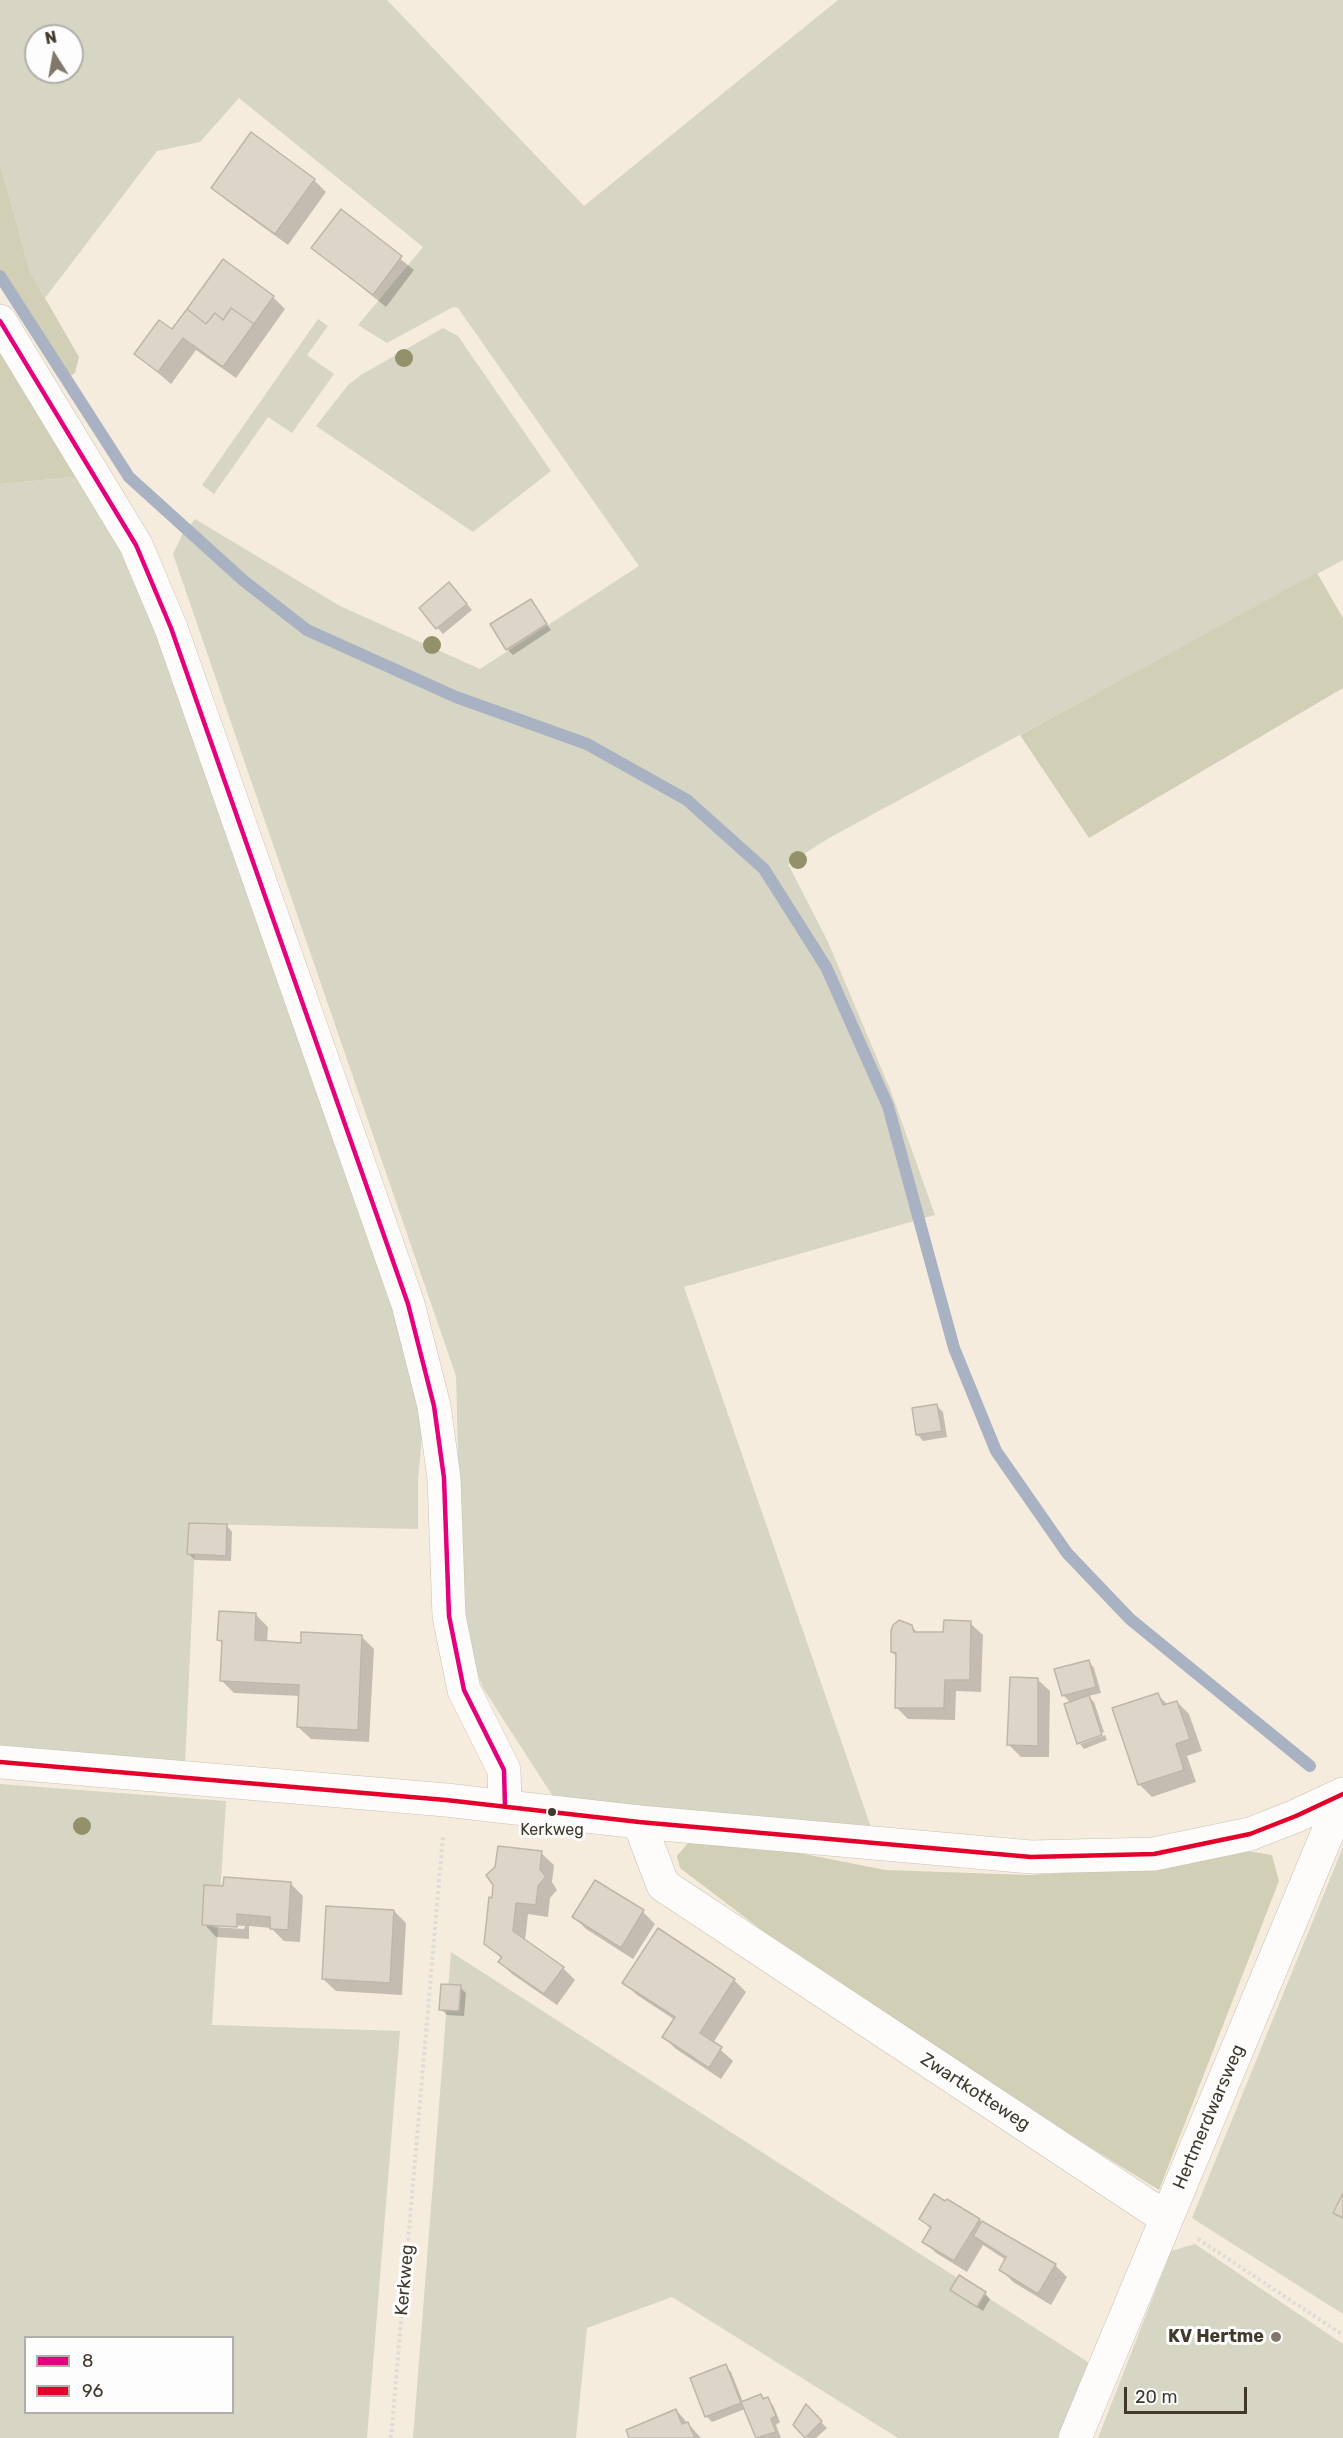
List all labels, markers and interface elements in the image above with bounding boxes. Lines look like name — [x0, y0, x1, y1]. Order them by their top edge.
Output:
north arrow — [24, 24, 84, 84]
text: N — [43, 27, 58, 48]
marker: Kerkweg — [546, 1806, 558, 1818]
place label: Kerkweg — [520, 1820, 584, 1840]
street label: Hertmerdwarsweg — [1169, 2041, 1249, 2193]
street label: Zwartkotteweg — [916, 2049, 1034, 2135]
street label: Kerkweg — [391, 2243, 419, 2317]
place label: KV Hertme — [1168, 2326, 1264, 2348]
marker: KV Hertme — [1269, 2330, 1283, 2344]
legend — [24, 2336, 234, 2414]
text: 8 — [82, 2350, 93, 2372]
scale bar — [1127, 2375, 1250, 2413]
text: 96 — [82, 2380, 103, 2402]
text: 20 m — [1135, 2386, 1177, 2408]

